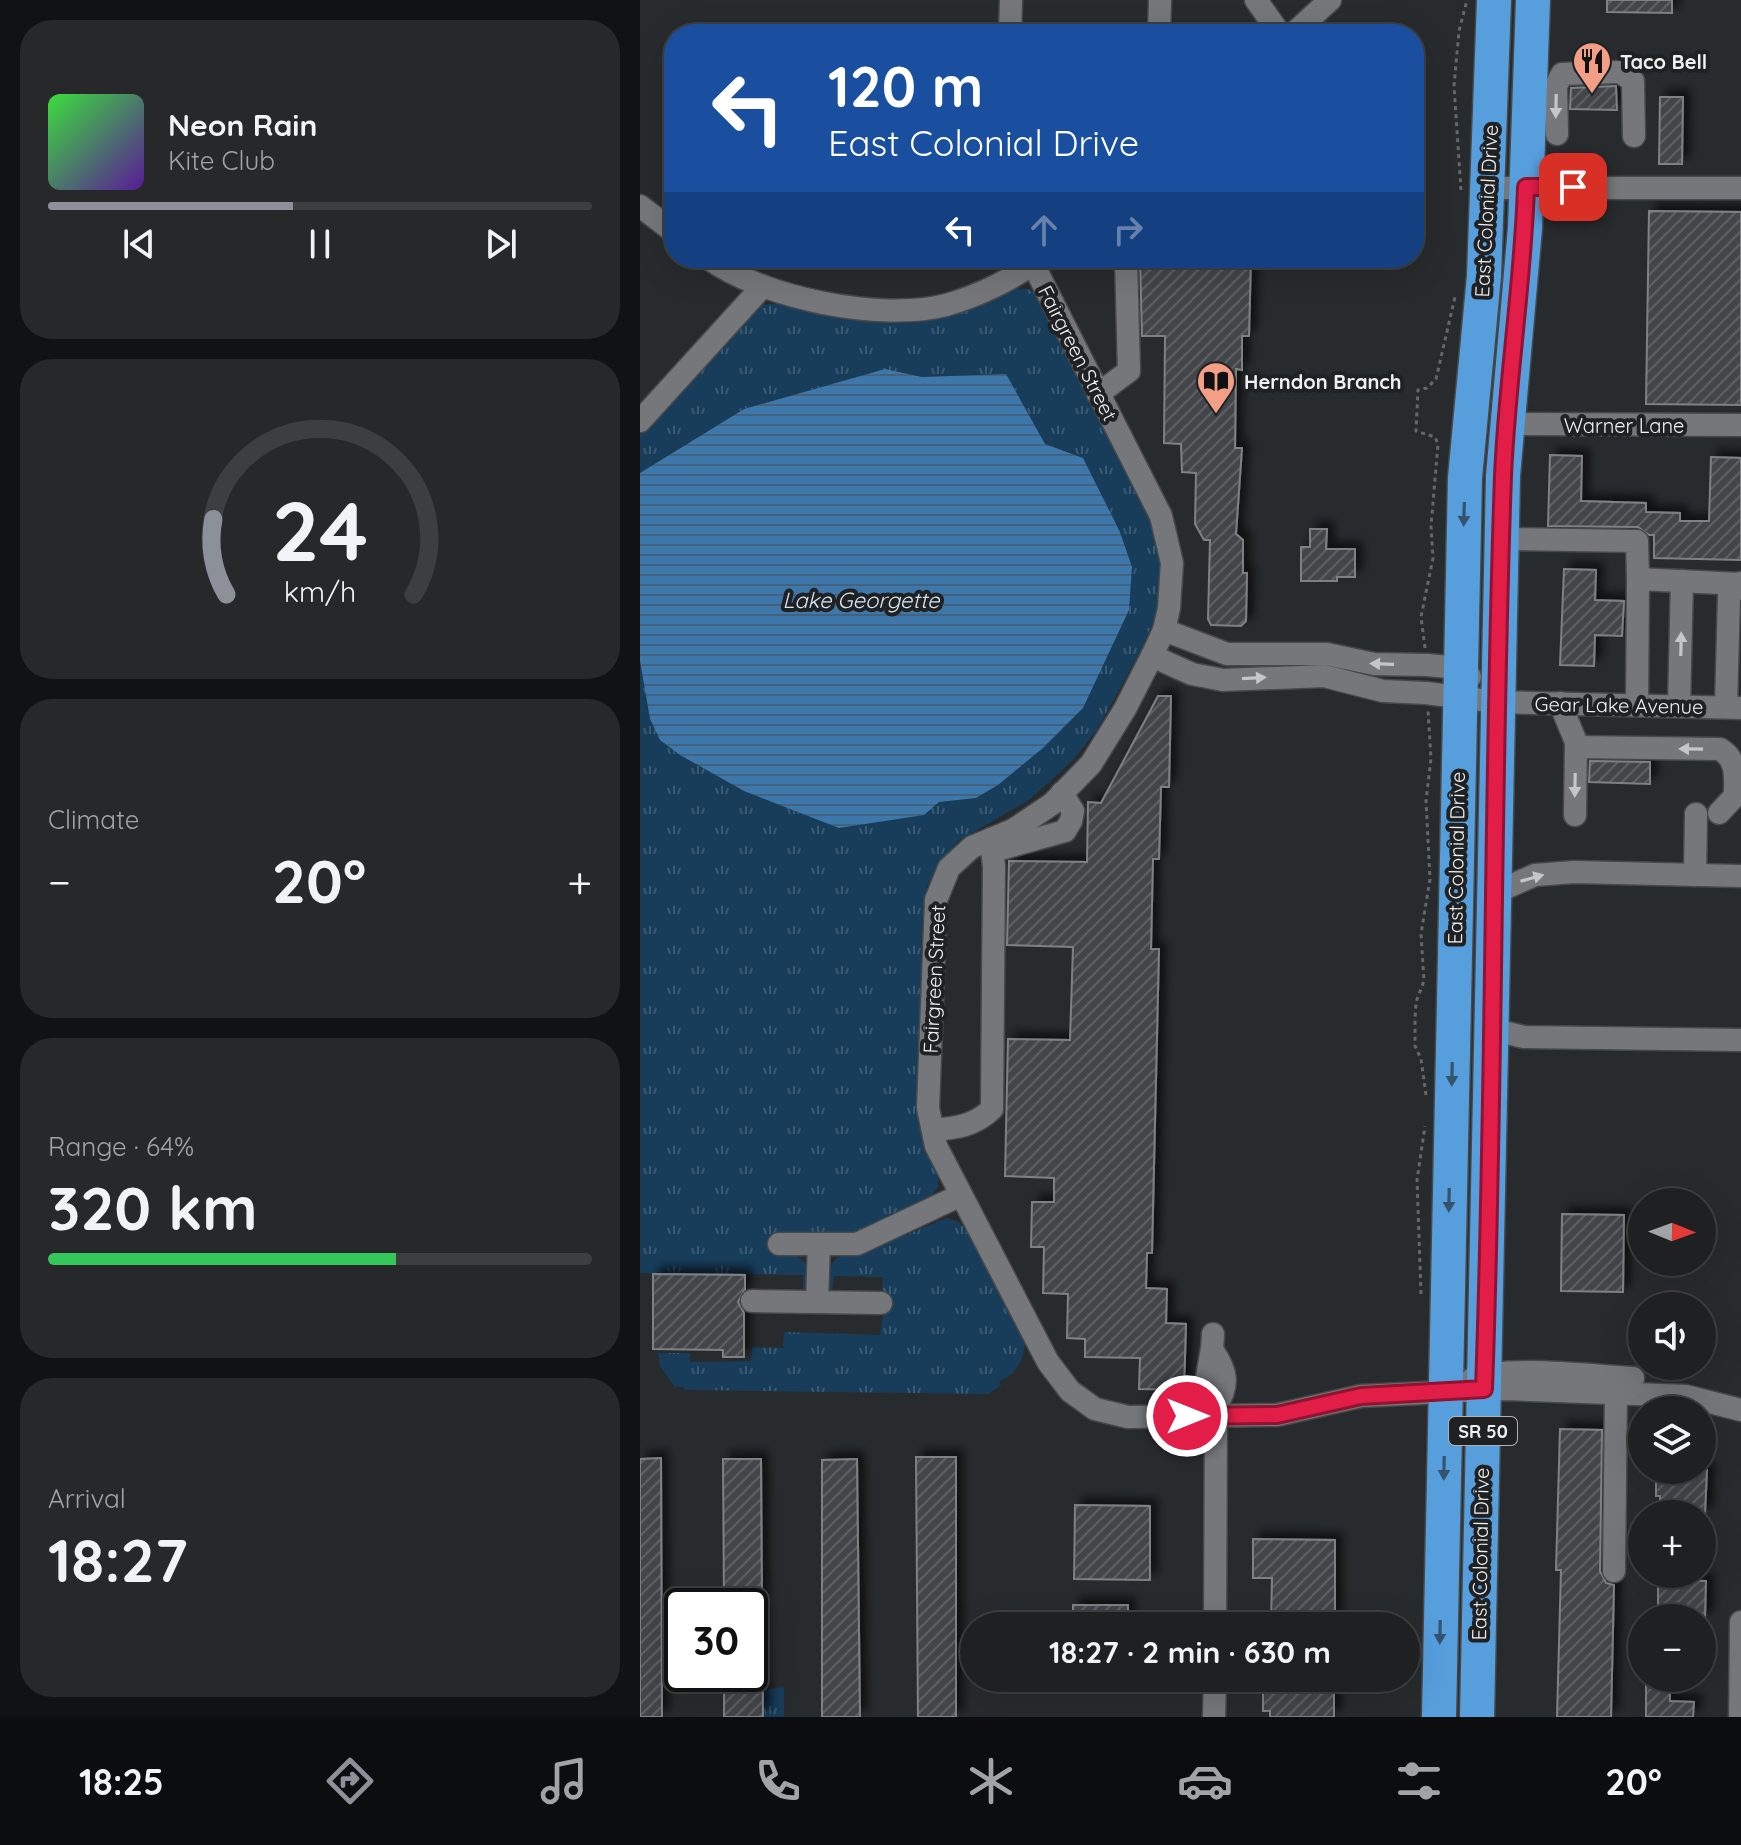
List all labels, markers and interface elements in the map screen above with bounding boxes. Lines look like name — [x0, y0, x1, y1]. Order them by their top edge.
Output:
restaurant icon: Taco Bell — [1571, 40, 1613, 95]
place label: Taco Bell — [1620, 49, 1707, 74]
text: 120 m — [828, 51, 983, 121]
icon: left — [696, 56, 800, 160]
one-way arrow — [1550, 94, 1562, 119]
text: Neon Rain — [168, 106, 317, 144]
text: East Colonial Drive — [828, 120, 1139, 165]
street label: East Colonial Drive — [1469, 124, 1503, 298]
text: Kite Club — [168, 144, 275, 177]
pin — [1539, 153, 1607, 221]
icon: arrive — [1551, 165, 1595, 209]
icon: left — [938, 208, 982, 252]
icon: ahead — [1022, 208, 1066, 252]
icon: right — [1106, 208, 1150, 252]
icon: previous — [117, 222, 161, 266]
icon: pause — [298, 222, 342, 266]
icon: next — [479, 222, 523, 266]
street label: Fairgreen Street — [1033, 281, 1123, 425]
library icon: Herndon Branch — [1195, 360, 1237, 415]
place label: Herndon Branch — [1244, 369, 1401, 394]
street label: Warner Lane — [1564, 413, 1684, 438]
text: 24 — [272, 478, 368, 582]
one-way arrow — [1458, 502, 1470, 527]
text: km/h — [284, 573, 356, 609]
water label: Lake Georgette — [783, 586, 941, 614]
one-way arrow — [1674, 631, 1687, 656]
one-way arrow — [1369, 658, 1394, 671]
one-way arrow — [1242, 671, 1267, 684]
street label: Gear Lake Avenue — [1534, 691, 1704, 719]
one-way arrow — [1678, 743, 1703, 755]
street label: East Colonial Drive — [1442, 771, 1470, 945]
one-way arrow — [1569, 773, 1582, 798]
text: Climate — [48, 803, 139, 836]
text: 20° — [272, 843, 366, 918]
text: − — [48, 854, 71, 909]
text: + — [567, 854, 592, 909]
one-way arrow — [1521, 871, 1545, 884]
street label: Fairgreen Street — [918, 904, 950, 1054]
one-way arrow — [1445, 1062, 1458, 1087]
text: Range · 64% — [48, 1130, 194, 1163]
text: 320 km — [48, 1170, 257, 1245]
one-way arrow — [1443, 1188, 1455, 1213]
north arrow — [1628, 1188, 1716, 1276]
map controls — [1628, 1188, 1716, 1692]
button: sound — [1628, 1292, 1716, 1380]
position arrow — [1145, 1374, 1229, 1458]
button: layers — [1628, 1396, 1716, 1484]
road number: SR 50 — [1449, 1417, 1517, 1445]
one-way arrow — [1437, 1456, 1450, 1481]
street label: East Colonial Drive — [1466, 1467, 1494, 1641]
text: Arrival — [48, 1482, 126, 1515]
button: + — [1628, 1500, 1716, 1588]
text: 18:27 — [48, 1522, 188, 1597]
speed limit sign: 30 — [664, 1588, 768, 1692]
button: − — [1628, 1604, 1716, 1692]
one-way arrow — [1434, 1620, 1447, 1645]
text: 18:27 · 2 min · 630 m — [1049, 1633, 1331, 1671]
icon: directions — [322, 1753, 378, 1809]
icon: music — [536, 1753, 592, 1809]
icon: phone — [750, 1753, 806, 1809]
icon: climate — [963, 1753, 1019, 1809]
icon: car — [1177, 1753, 1233, 1809]
icon: filters — [1391, 1753, 1447, 1809]
text: 18:25 — [79, 1759, 164, 1804]
text: 20° — [1605, 1759, 1662, 1804]

